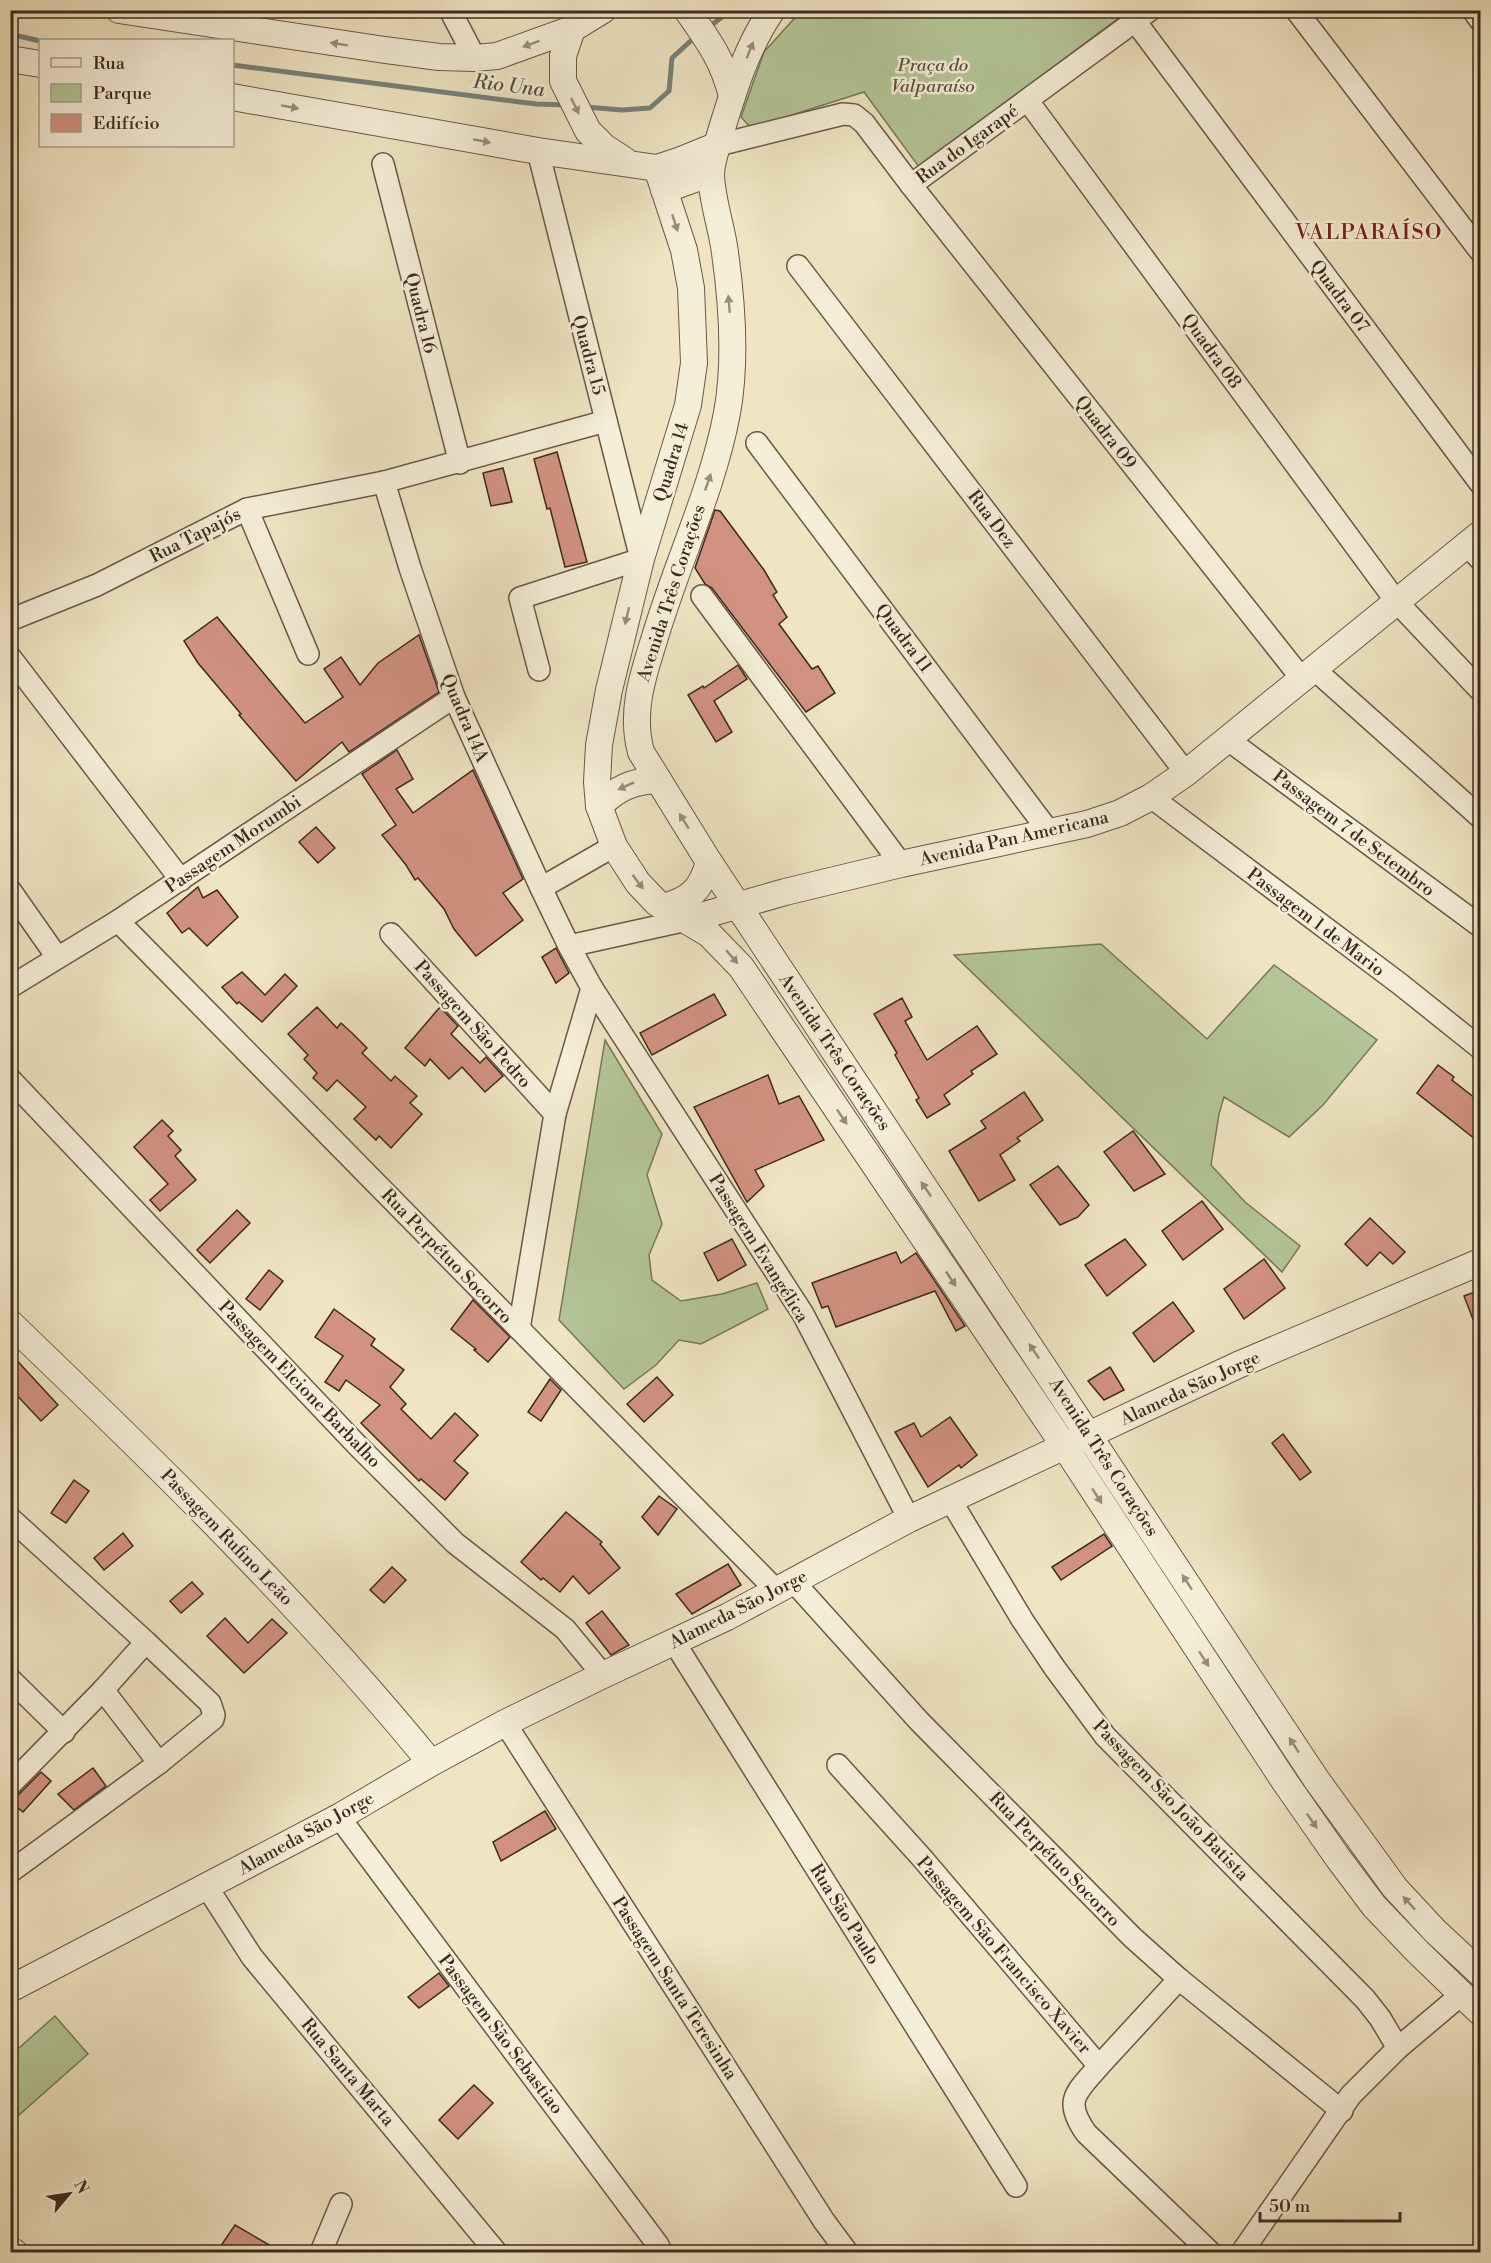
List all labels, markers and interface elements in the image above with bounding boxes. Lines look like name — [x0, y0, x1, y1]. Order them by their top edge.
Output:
legend — [39, 39, 234, 147]
one-way arrow — [330, 39, 349, 48]
one-way arrow — [522, 39, 540, 49]
one-way arrow — [745, 40, 755, 58]
text: Rua — [93, 52, 126, 75]
park label: Praça do Valparaíso — [891, 54, 975, 98]
water label: Rio Una — [471, 70, 547, 103]
text: Parque — [93, 82, 152, 105]
one-way arrow — [571, 98, 580, 115]
street label: Rua do Igarapé — [912, 100, 1023, 189]
one-way arrow — [281, 103, 300, 112]
text: Edifício — [93, 112, 160, 135]
one-way arrow — [473, 137, 492, 146]
one-way arrow — [671, 214, 680, 232]
district label: VALPARAÍSO — [1294, 218, 1443, 246]
street label: Quadra 07 — [1305, 255, 1374, 337]
street label: Quadra 16 — [399, 270, 442, 356]
one-way arrow — [724, 295, 734, 314]
street label: Quadra 08 — [1177, 309, 1247, 393]
street label: Quadra 15 — [567, 313, 610, 398]
street label: Quadra 09 — [1070, 391, 1142, 474]
street label: Quadra 14 — [649, 419, 695, 505]
one-way arrow — [703, 473, 713, 491]
street label: Rua Dez — [962, 486, 1021, 553]
street label: Avenida Três Corações — [632, 502, 711, 685]
street label: Rua Tapajós — [146, 503, 245, 568]
street label: Quadra 11 — [870, 599, 937, 677]
one-way arrow — [622, 607, 632, 625]
street label: Quadra 14A — [436, 670, 494, 767]
street label: Passagem 7 de Setembro — [1268, 765, 1439, 902]
one-way arrow — [617, 782, 634, 791]
street label: Passagem Morumbi — [161, 790, 306, 899]
street label: Avenida Pan Americana — [916, 805, 1112, 872]
one-way arrow — [678, 813, 689, 829]
street label: Passagem 1 de Mario — [1242, 863, 1389, 982]
one-way arrow — [632, 874, 644, 889]
one-way arrow — [725, 949, 738, 964]
street label: Passagem São Pedro — [409, 956, 536, 1093]
street label: Avenida Três Corações — [773, 968, 896, 1135]
one-way arrow — [836, 1109, 848, 1125]
street label: Passagem Evangélica — [703, 1170, 814, 1328]
one-way arrow — [921, 1181, 932, 1197]
street label: Rua Perpétuo Socorro — [376, 1184, 517, 1329]
one-way arrow — [945, 1271, 956, 1287]
street label: Passagem Elcione Barbalho — [213, 1296, 386, 1473]
one-way arrow — [1028, 1344, 1040, 1360]
street label: Alameda São Jorge — [1116, 1346, 1264, 1431]
street label: Avenida Três Corações — [1043, 1373, 1164, 1541]
street label: Passagem Rufino Leão — [155, 1464, 298, 1611]
one-way arrow — [1091, 1488, 1102, 1504]
street label: Alameda São Jorge — [665, 1565, 811, 1655]
one-way arrow — [1181, 1575, 1193, 1591]
one-way arrow — [1198, 1651, 1209, 1667]
street label: Passagem São João Batista — [1088, 1715, 1254, 1886]
one-way arrow — [1289, 1737, 1300, 1753]
street label: Alameda São Jorge — [233, 1787, 378, 1881]
street label: Rua Perpétuo Socorro — [984, 1787, 1125, 1932]
one-way arrow — [1306, 1813, 1317, 1829]
street label: Passagem São Francisco Xavier — [911, 1852, 1096, 2059]
street label: Rua São Paulo — [804, 1859, 885, 1969]
street label: Passagem Santa Teresinha — [607, 1892, 743, 2085]
one-way arrow — [1402, 1895, 1416, 1910]
street label: Passagem São Sebastiao — [433, 1950, 568, 2119]
street label: Rua Santa Marta — [296, 2014, 400, 2132]
north arrow — [39, 2164, 99, 2224]
text: N — [69, 2177, 93, 2198]
scale bar — [1260, 2185, 1400, 2223]
text: 50 m — [1269, 2195, 1311, 2218]

